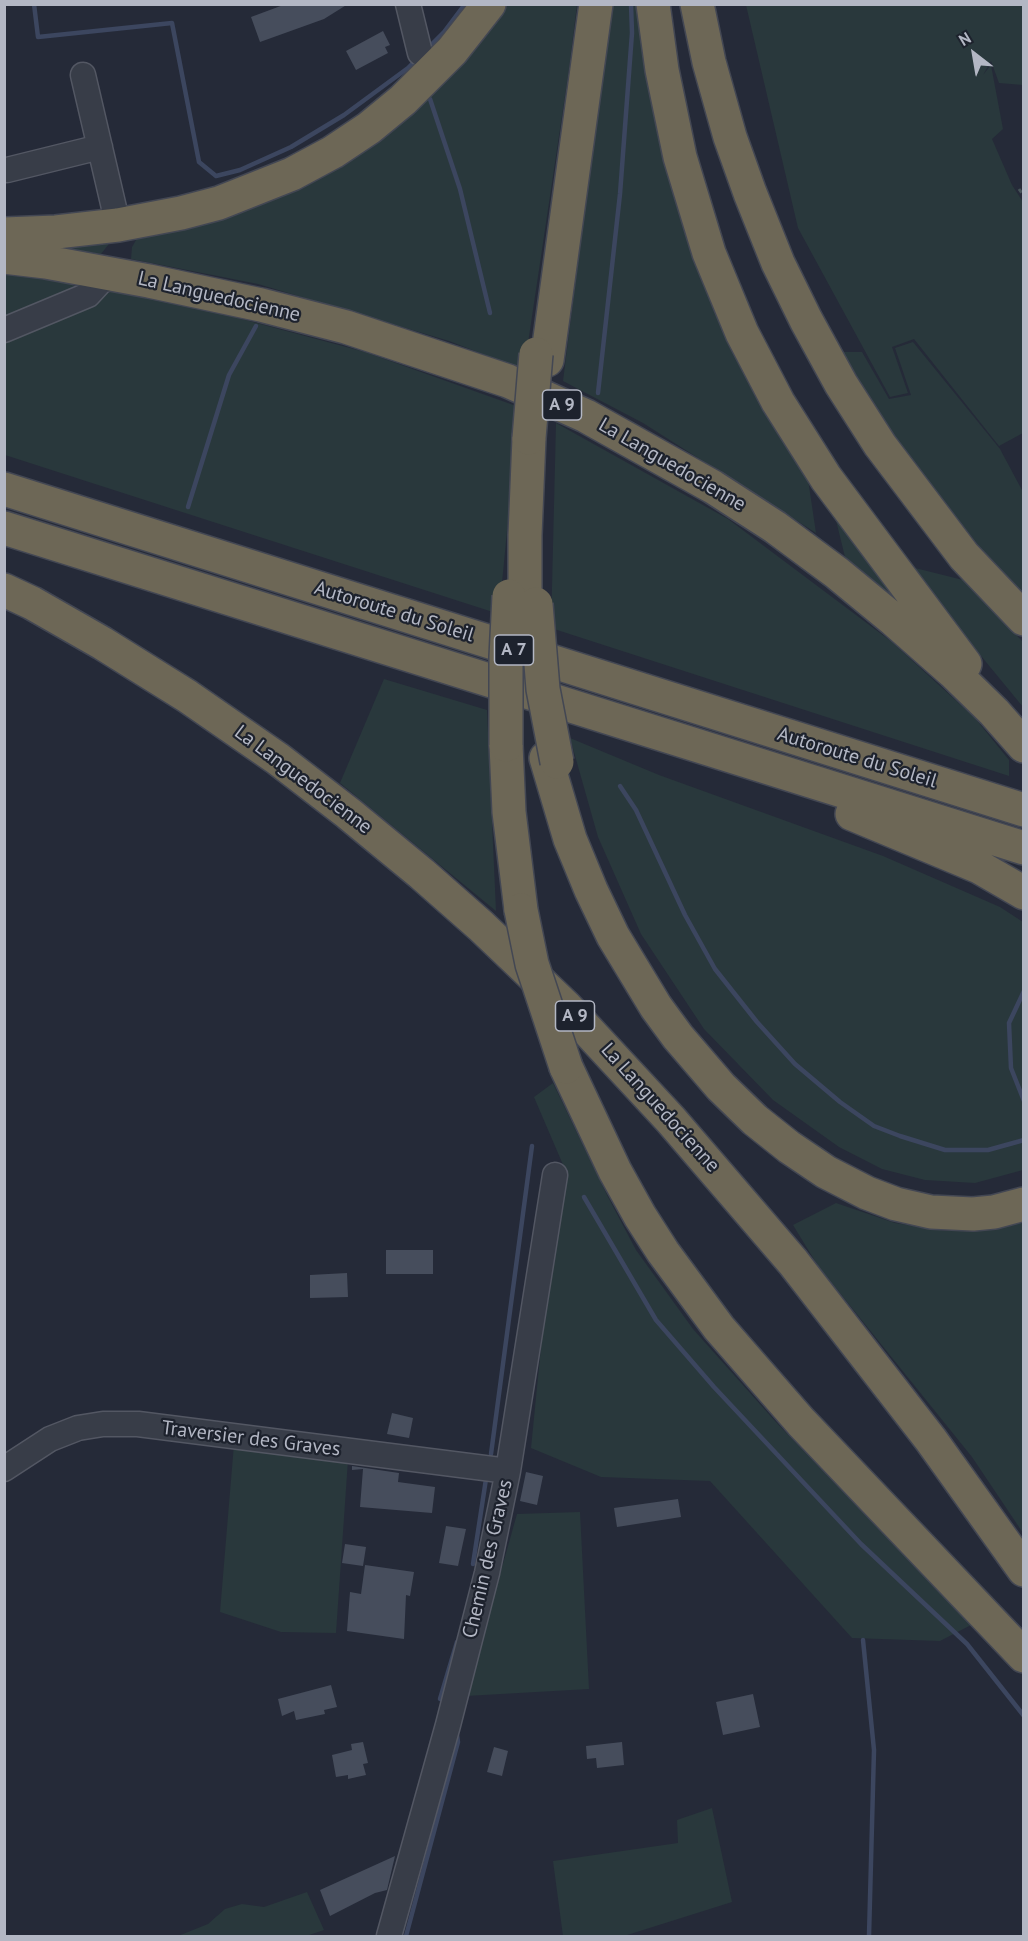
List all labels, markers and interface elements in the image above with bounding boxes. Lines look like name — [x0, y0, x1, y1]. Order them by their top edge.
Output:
north arrow — [944, 24, 1004, 84]
text: N — [955, 27, 974, 50]
street label: La Languedocienne — [136, 267, 302, 327]
road number: A 9 — [542, 390, 582, 420]
street label: La Languedocienne — [594, 413, 750, 517]
street label: Autoroute du Soleil — [311, 576, 477, 648]
road number: A 7 — [494, 635, 534, 665]
street label: La Languedocienne — [230, 721, 376, 839]
street label: Autoroute du Soleil — [774, 722, 940, 794]
road number: A 9 — [556, 1001, 594, 1031]
street label: La Languedocienne — [596, 1038, 724, 1178]
street label: Traversier des Graves — [160, 1416, 342, 1462]
street label: Chemin des Graves — [458, 1477, 518, 1641]

